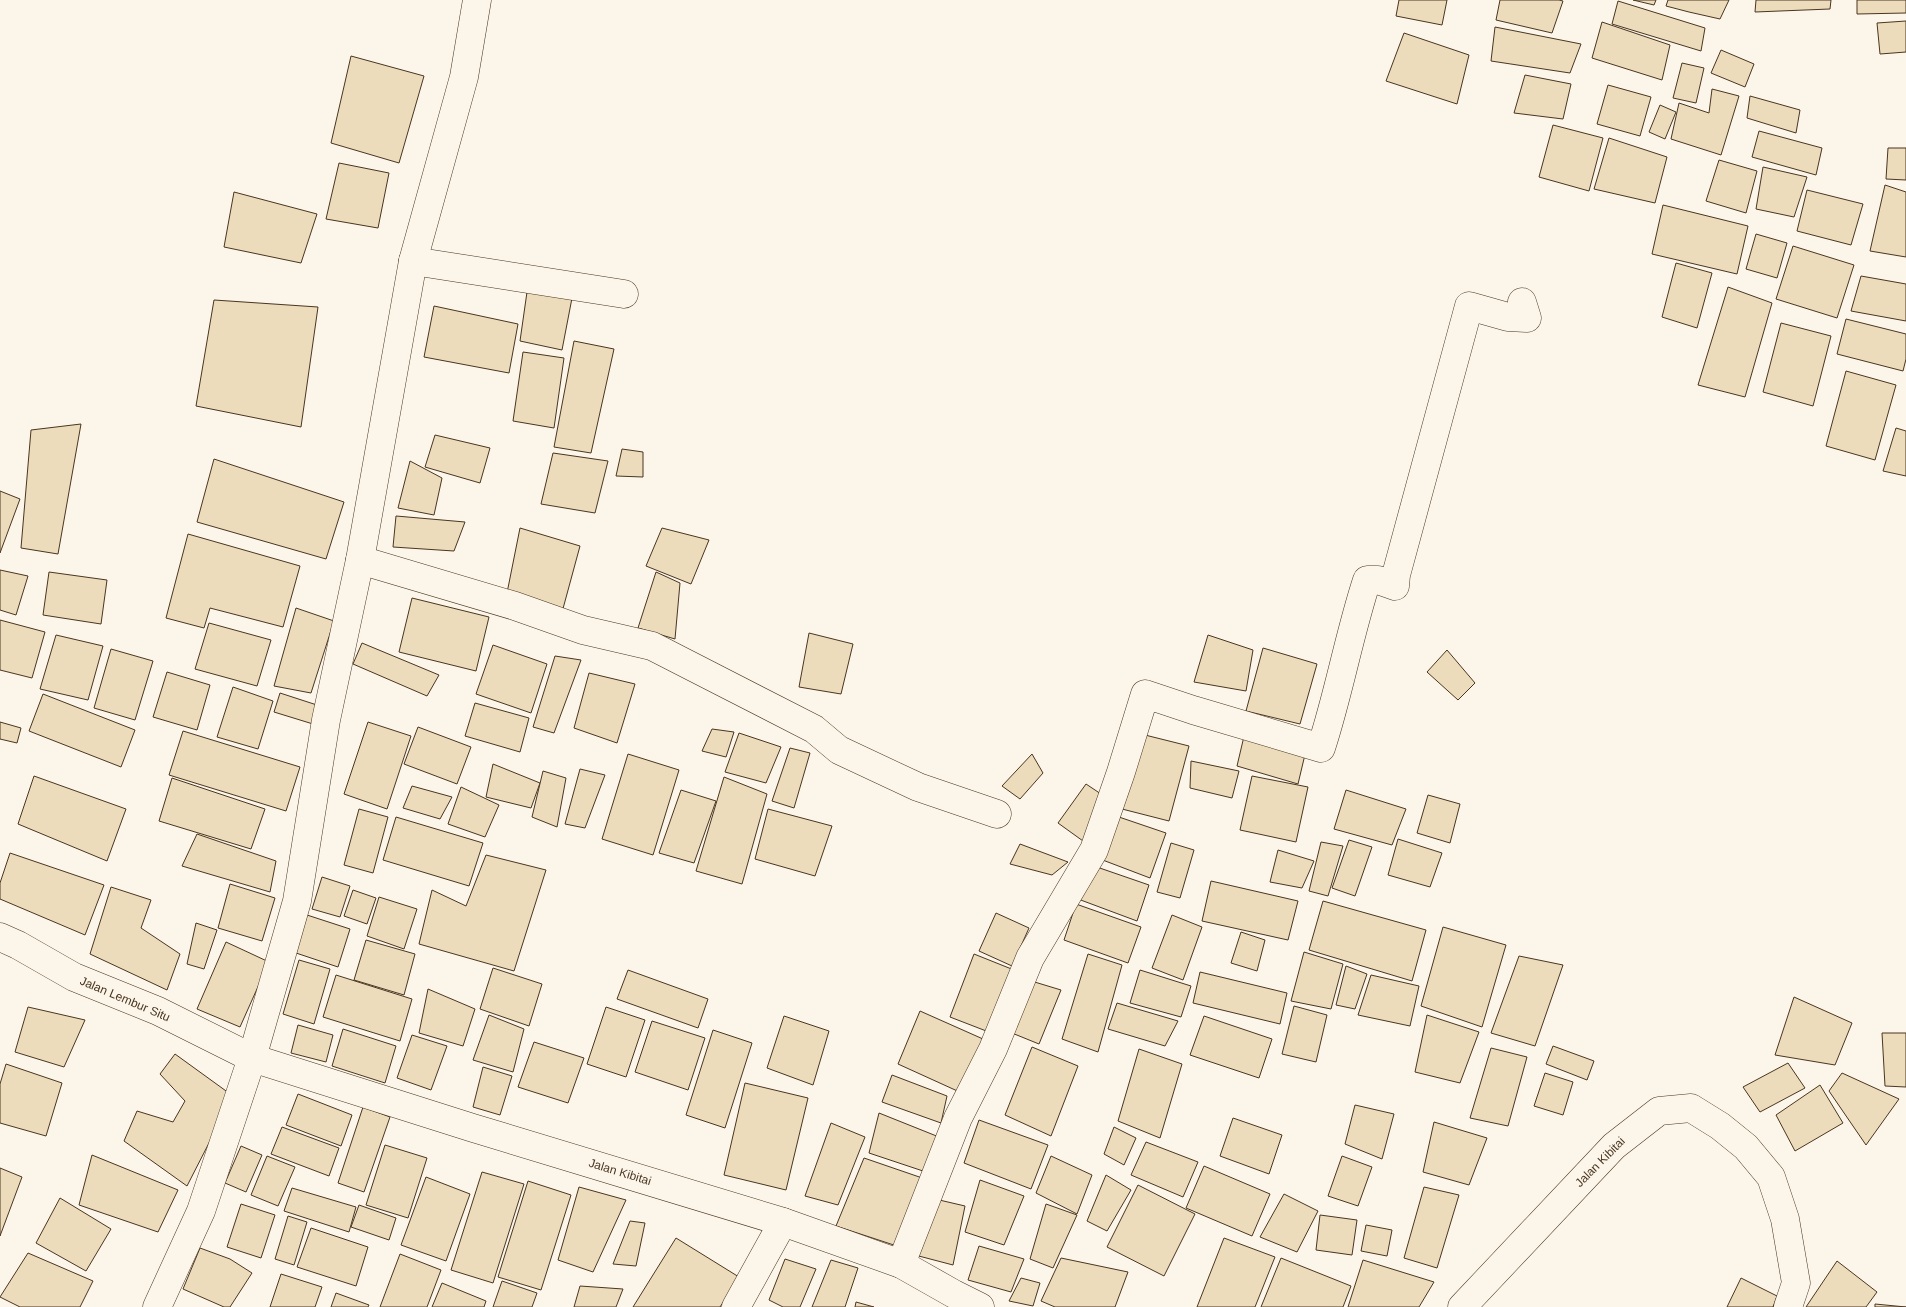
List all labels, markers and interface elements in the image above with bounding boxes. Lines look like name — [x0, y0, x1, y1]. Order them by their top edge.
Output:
street label: Jalan Lembur Situ — [78, 974, 172, 1024]
street label: Jalan Kibitai — [1572, 1134, 1628, 1190]
street label: Jalan Kibitai — [587, 1156, 653, 1188]

